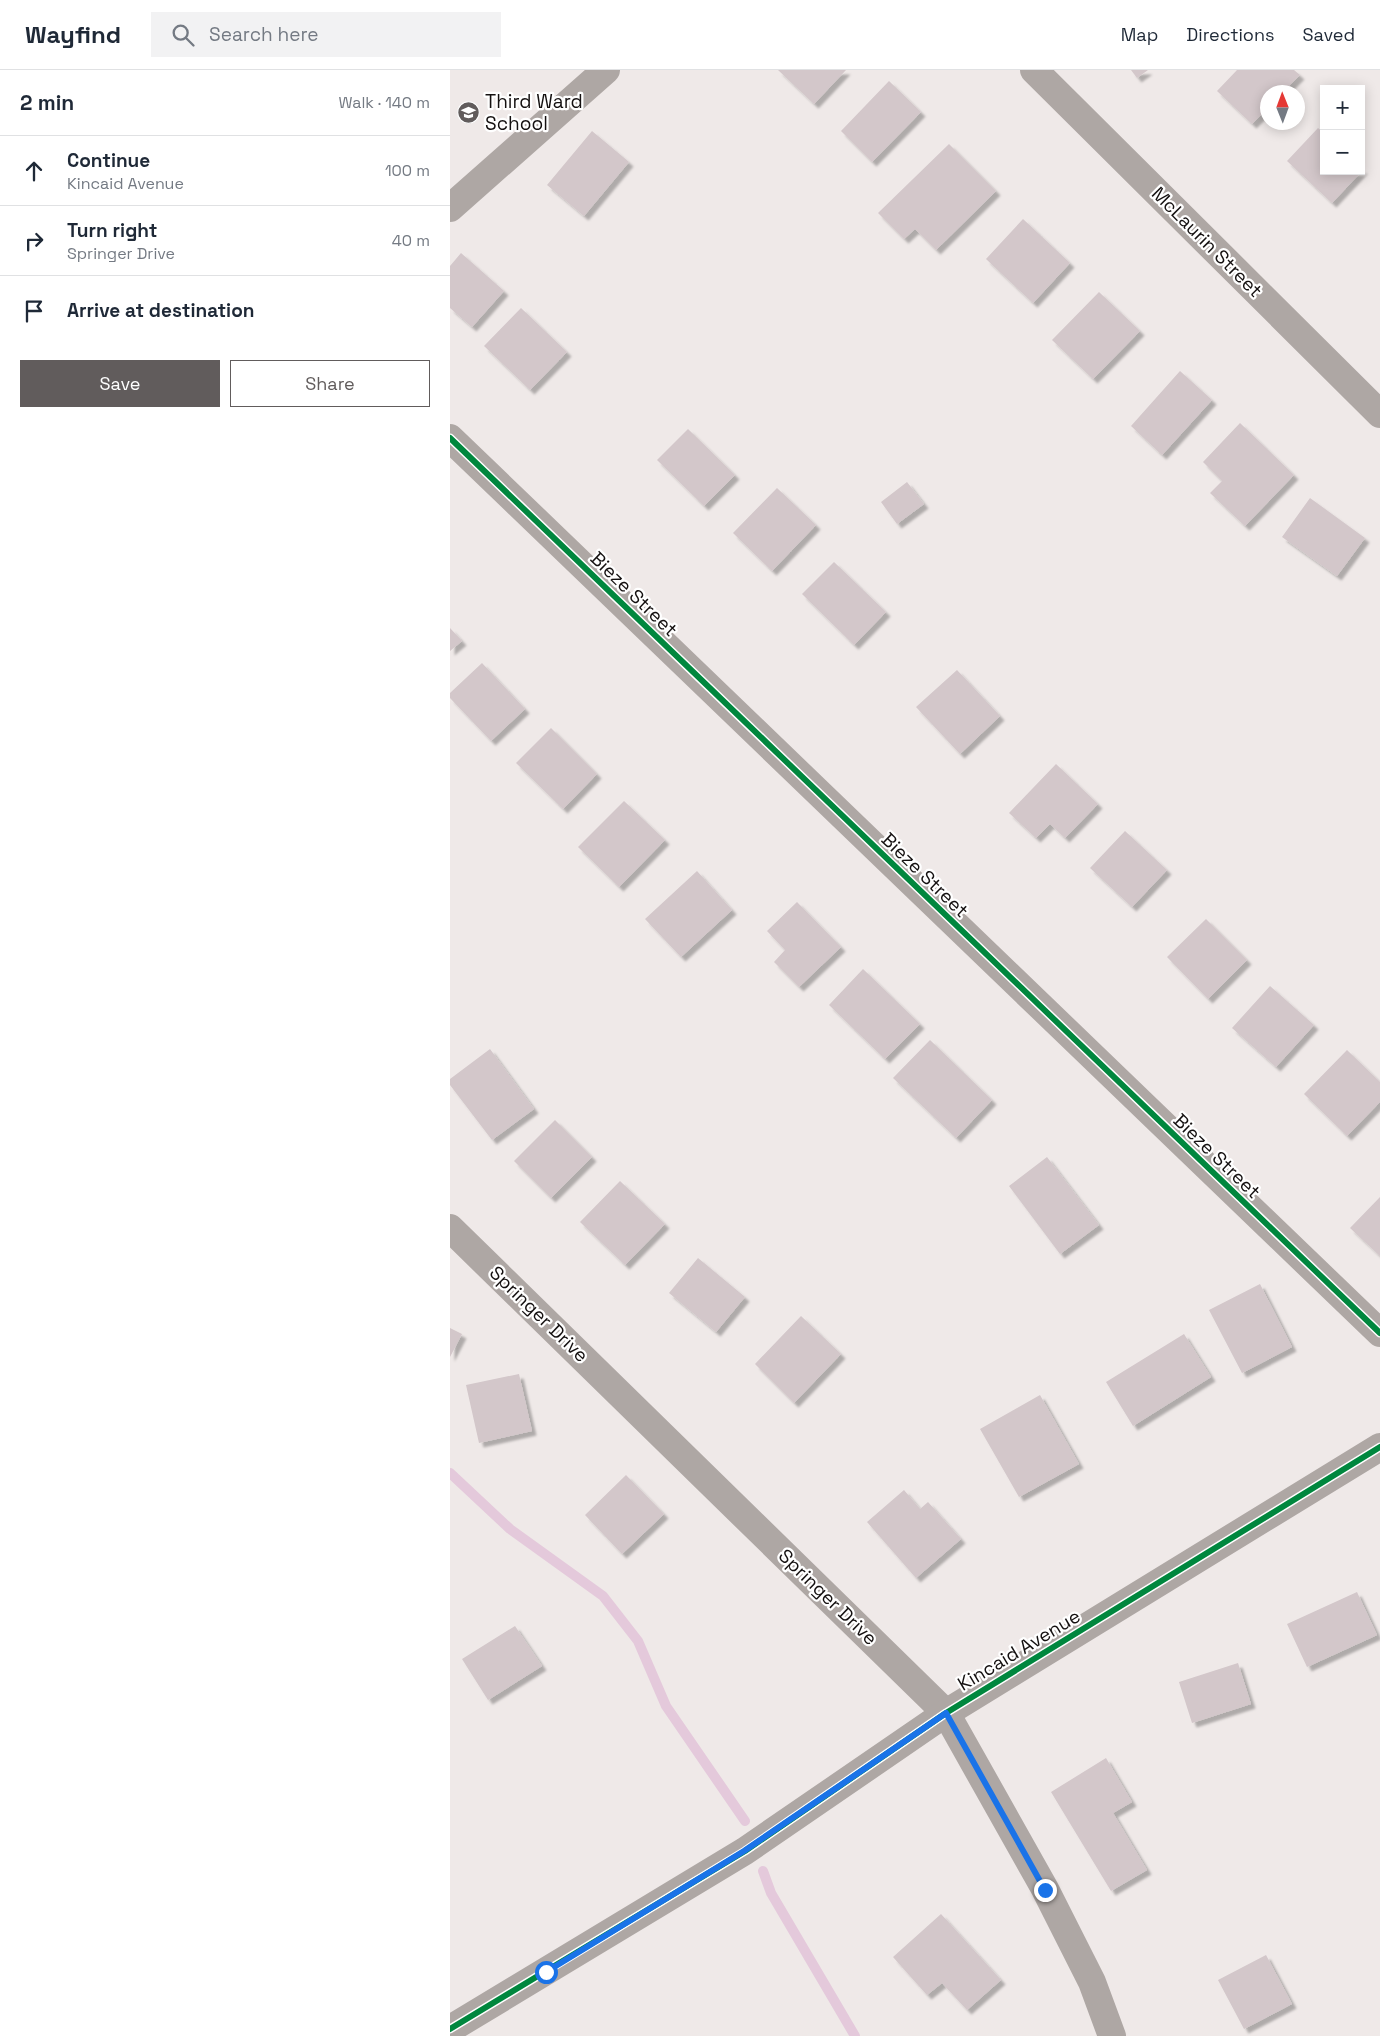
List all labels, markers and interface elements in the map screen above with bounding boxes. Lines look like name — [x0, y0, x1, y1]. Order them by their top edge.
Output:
search box — [151, 12, 501, 57]
text: Wayfind — [25, 19, 121, 50]
icon: search — [169, 21, 197, 49]
text: Search here — [209, 22, 319, 47]
text: Map — [1121, 23, 1158, 46]
text: Directions — [1186, 23, 1275, 46]
text: Saved — [1303, 23, 1355, 46]
north arrow — [1260, 85, 1305, 130]
map controls — [1320, 85, 1365, 175]
button: + — [1320, 85, 1365, 130]
text: 2 min — [20, 89, 74, 116]
place label: Third Ward School — [485, 89, 583, 136]
text: Walk · 140 m — [338, 92, 430, 113]
school or university icon: Third Ward School — [457, 100, 481, 124]
button: − — [1320, 130, 1365, 175]
text: Continue — [67, 148, 150, 173]
icon: ahead — [20, 157, 48, 185]
text: 100 m — [385, 160, 430, 181]
text: Kincaid Avenue — [67, 173, 184, 194]
street label: McLaurin Street — [1146, 181, 1268, 303]
text: Turn right — [67, 218, 157, 243]
icon: right — [20, 227, 48, 255]
text: 40 m — [392, 230, 430, 251]
text: Springer Drive — [67, 243, 175, 264]
icon: arrive — [20, 297, 48, 325]
text: Arrive at destination — [67, 298, 255, 323]
button: Save — [20, 360, 220, 407]
button: Share — [230, 360, 430, 407]
street label: Bieze Street — [585, 546, 683, 642]
street label: Bieze Street — [876, 827, 974, 923]
street label: Bieze Street — [1168, 1108, 1266, 1204]
street label: Springer Drive — [484, 1260, 594, 1368]
street label: Springer Drive — [773, 1543, 883, 1651]
street label: Kincaid Avenue — [953, 1604, 1085, 1696]
route end — [1034, 1879, 1057, 1902]
route start — [535, 1961, 558, 1984]

